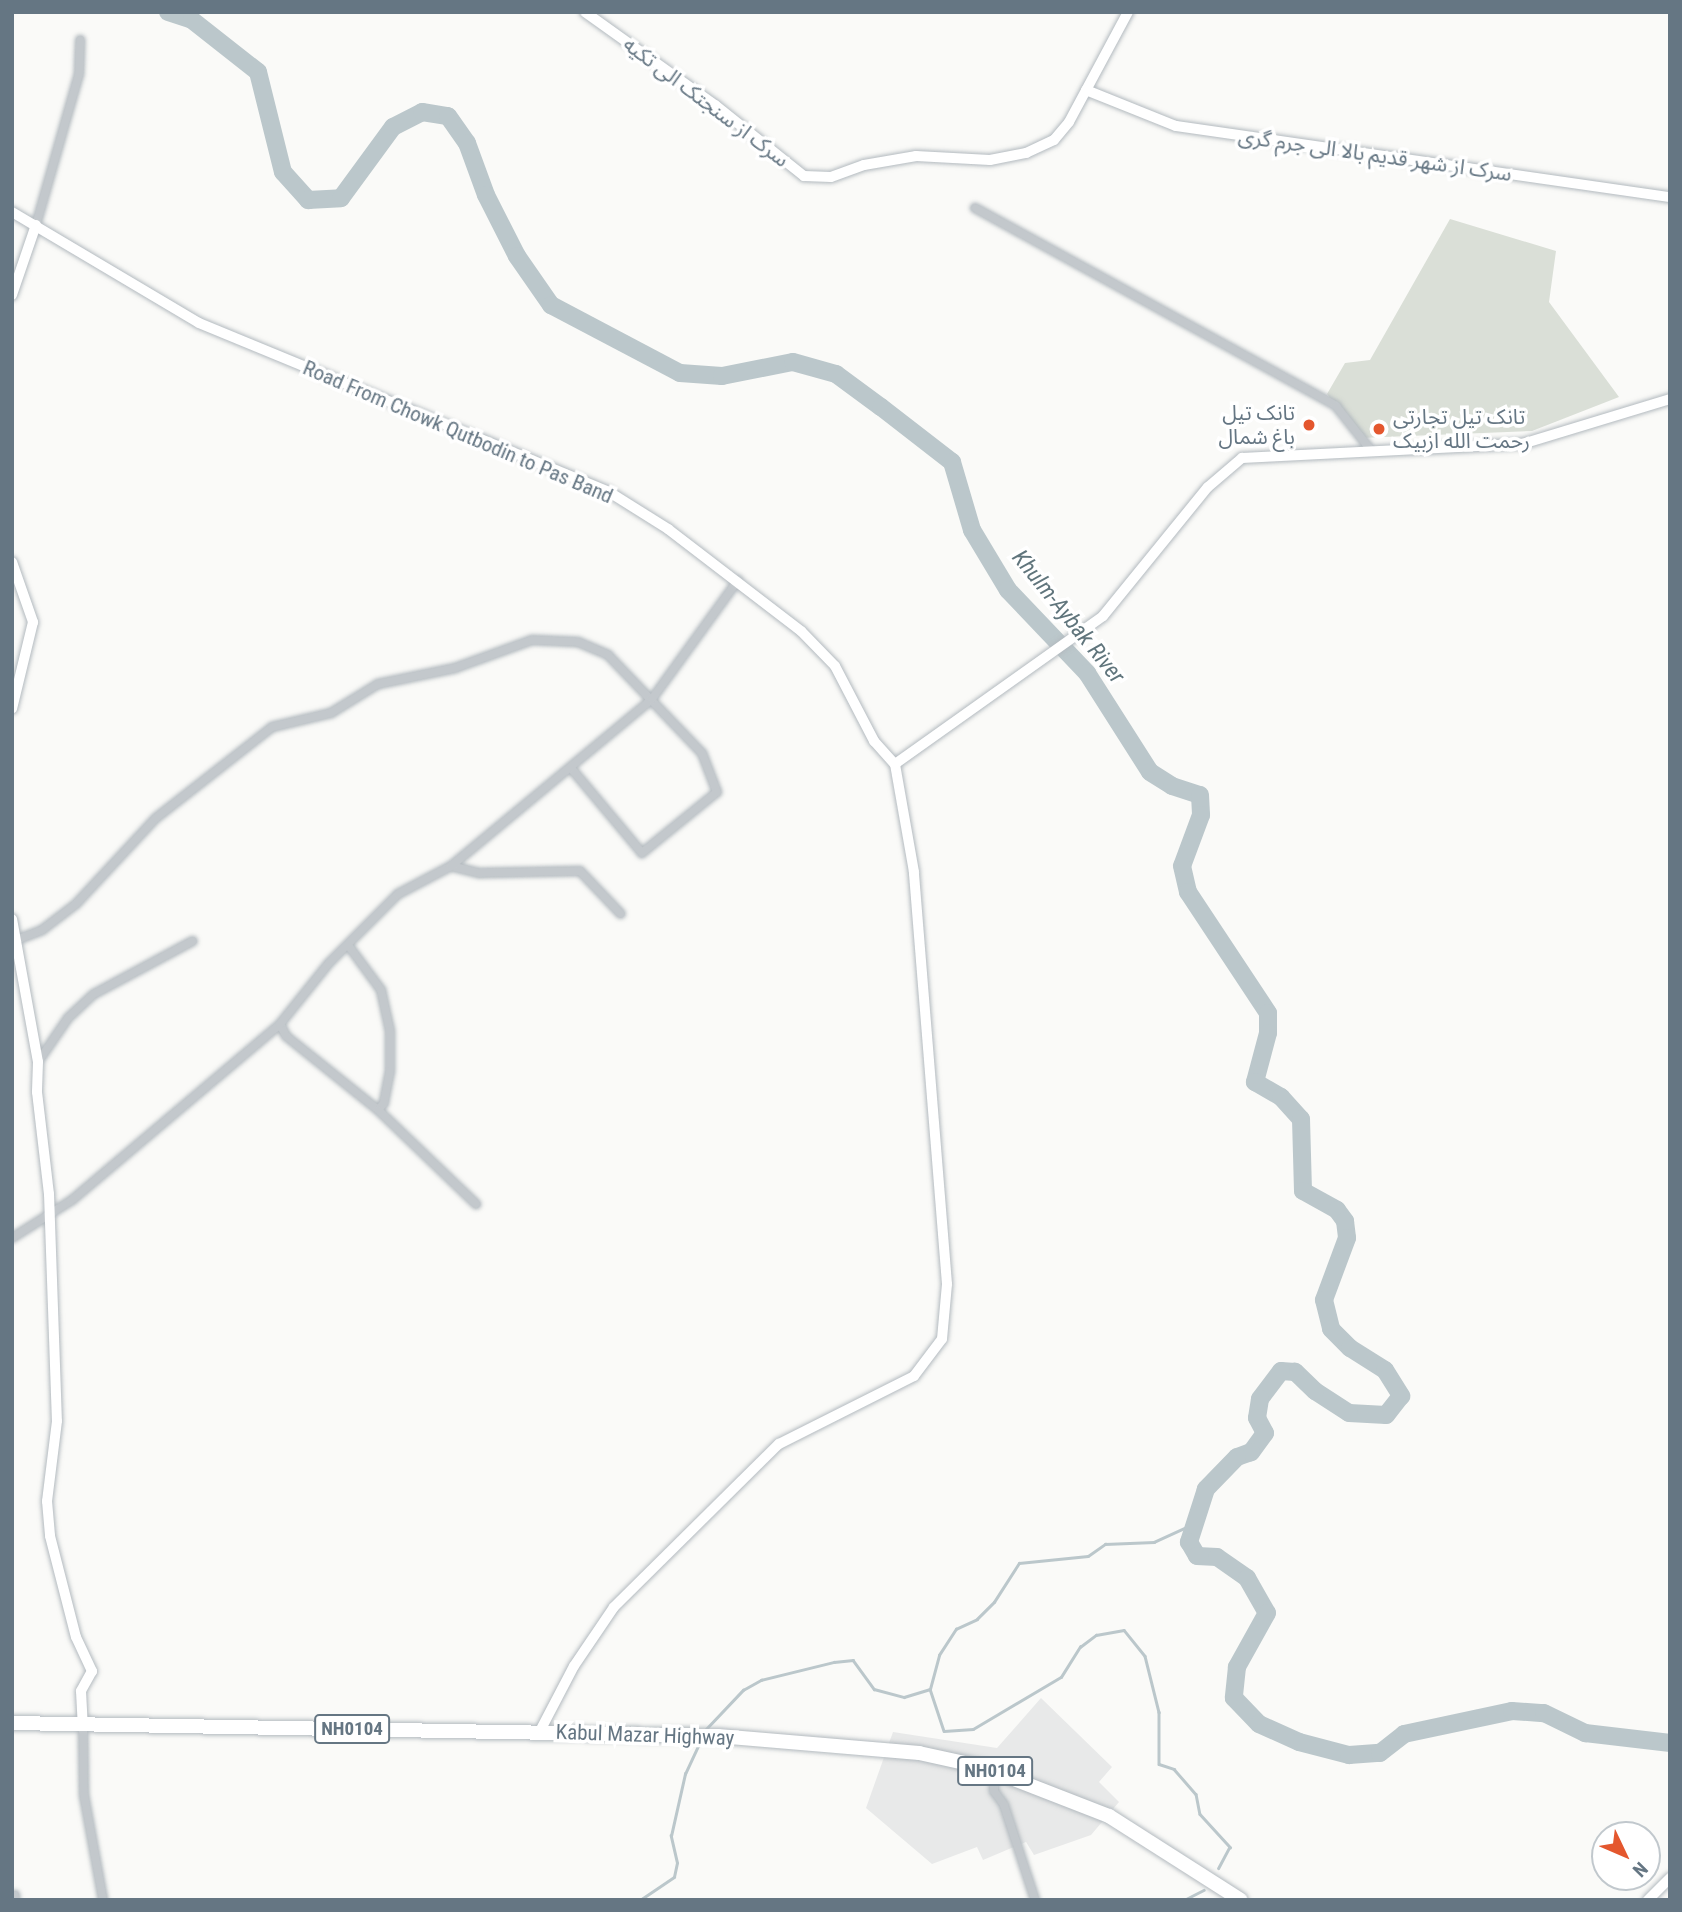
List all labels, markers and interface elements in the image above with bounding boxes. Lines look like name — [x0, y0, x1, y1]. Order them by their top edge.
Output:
street label: سرک از سنجتک الی تکیه — [618, 32, 794, 172]
street label: سرک از شهر قدیم بالا الی جرم گری — [1237, 123, 1513, 187]
street label: Road From Chowk Qutbodin to Pas Band — [299, 355, 617, 509]
place label: تانک تیل باغ شمال — [1218, 400, 1295, 450]
place label: تانک تیل تجارتی رحمت الله ازبیک — [1393, 404, 1530, 454]
marker: تانک تیل باغ شمال — [1301, 417, 1317, 433]
marker: تانک تیل تجارتی رحمت الله ازبیک — [1371, 421, 1387, 437]
water label: Khulm-Aybak River — [1006, 545, 1130, 689]
road number: NH0104 — [314, 1714, 390, 1744]
street label: Kabul Mazar Highway — [555, 1719, 735, 1751]
road number: NH0104 — [956, 1756, 1034, 1786]
north arrow — [1591, 1821, 1661, 1891]
text: N — [1628, 1857, 1652, 1882]

